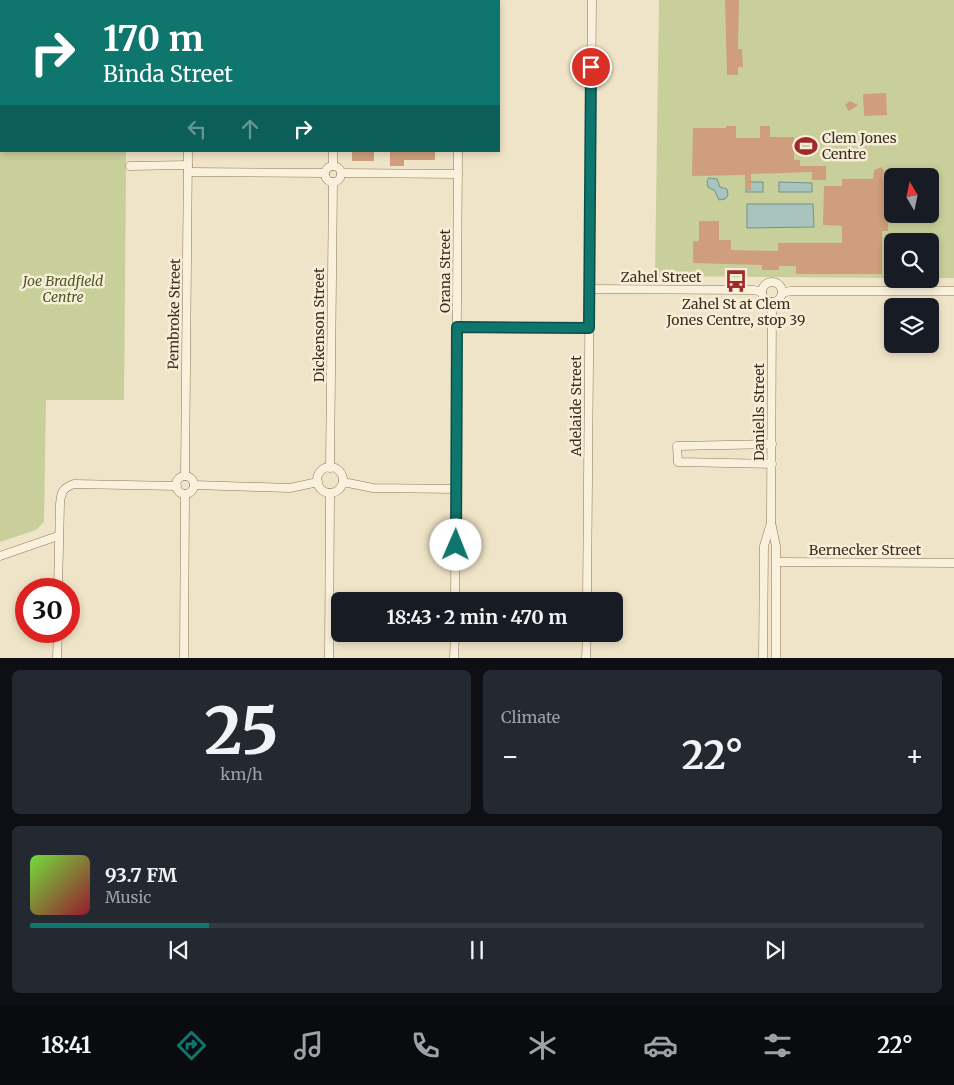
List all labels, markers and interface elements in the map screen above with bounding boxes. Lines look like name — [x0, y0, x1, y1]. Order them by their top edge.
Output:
text: 170 m — [103, 17, 204, 61]
icon: right — [20, 20, 85, 85]
pin — [570, 46, 612, 88]
icon: arrive — [577, 53, 605, 81]
text: Binda Street — [103, 60, 233, 88]
icon: left — [183, 115, 211, 143]
icon: ahead — [236, 115, 264, 143]
icon: right — [289, 115, 317, 143]
place label: Clem Jones Centre — [822, 129, 897, 163]
sports icon: Clem Jones Centre — [793, 133, 819, 159]
north arrow — [884, 168, 939, 222]
map controls — [884, 168, 939, 353]
street label: Orana Street — [436, 228, 454, 313]
button: search — [884, 233, 939, 288]
street label: Pembroke Street — [164, 258, 184, 370]
street label: Dickenson Street — [310, 267, 328, 382]
street label: Zahel Street — [621, 268, 702, 286]
bus stop icon: Zahel St at Clem Jones Centre, stop 39 — [723, 268, 749, 294]
park label: Joe Bradfield Centre — [21, 272, 103, 306]
place label: Zahel St at Clem Jones Centre, stop 39 — [666, 295, 805, 329]
button: layers — [884, 298, 939, 353]
street label: Adelaide Street — [567, 355, 585, 458]
street label: Daniells Street — [750, 362, 768, 461]
position arrow — [429, 518, 481, 570]
street label: Bernecker Street — [809, 541, 922, 559]
speed limit sign: 30 — [15, 578, 80, 643]
text: 18:43 · 2 min · 470 m — [386, 605, 568, 629]
text: 25 — [204, 690, 279, 772]
text: Climate — [501, 707, 560, 727]
text: 22° — [682, 732, 743, 779]
text: − — [501, 738, 520, 774]
text: + — [905, 738, 924, 774]
text: km/h — [220, 764, 263, 784]
text: 93.7 FM — [105, 863, 177, 887]
text: Music — [105, 887, 151, 907]
icon: previous — [165, 936, 193, 964]
icon: pause — [463, 936, 491, 964]
icon: next — [761, 936, 789, 964]
icon: directions — [174, 1028, 209, 1063]
icon: music — [291, 1028, 326, 1063]
icon: phone — [408, 1028, 443, 1063]
icon: climate — [525, 1028, 560, 1063]
icon: car — [643, 1028, 678, 1063]
icon: filters — [760, 1028, 795, 1063]
text: 18:41 — [41, 1031, 91, 1059]
text: 22° — [877, 1031, 913, 1059]

